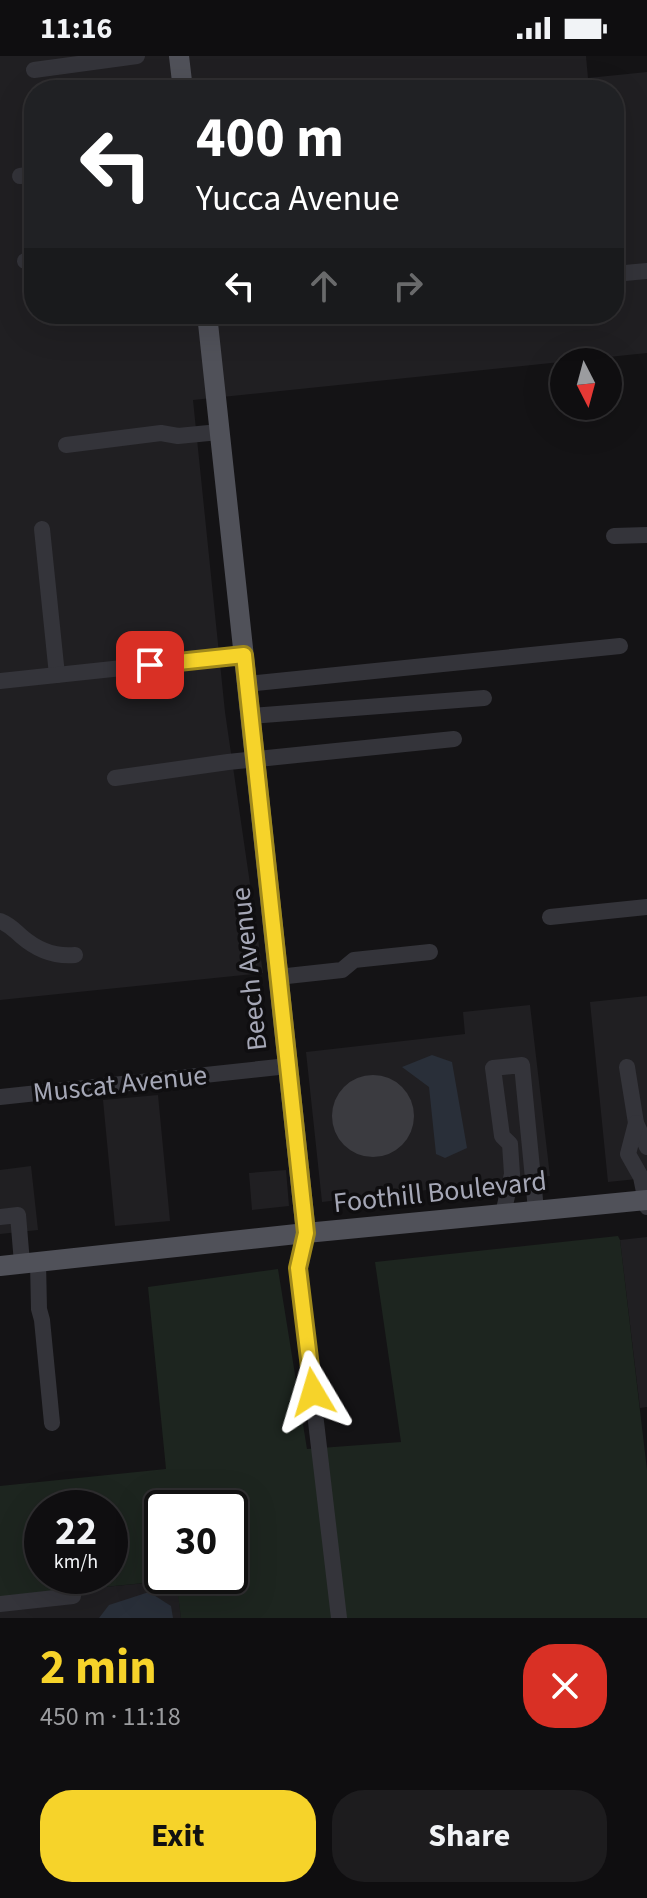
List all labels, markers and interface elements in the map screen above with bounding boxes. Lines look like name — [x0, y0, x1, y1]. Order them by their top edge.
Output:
text: 11:16 — [40, 7, 112, 50]
text: 400 m — [196, 99, 344, 178]
icon: left — [64, 112, 168, 216]
text: Yucca Avenue — [196, 173, 400, 224]
icon: left — [218, 264, 262, 308]
icon: ahead — [302, 264, 346, 308]
icon: right — [386, 264, 430, 308]
north arrow — [550, 348, 622, 420]
map controls — [550, 348, 622, 420]
pin — [116, 631, 184, 699]
icon: arrive — [128, 643, 172, 687]
street label: Beech Avenue — [221, 885, 277, 1053]
street label: Muscat Avenue — [31, 1055, 209, 1113]
street label: Foothill Boulevard — [331, 1161, 549, 1223]
position arrow — [271, 1350, 355, 1434]
speed limit sign: 30 — [144, 1490, 248, 1594]
text: 22 — [55, 1503, 97, 1560]
text: km/h — [54, 1548, 98, 1576]
text: 2 min — [40, 1634, 157, 1702]
button: close — [523, 1644, 607, 1728]
text: 450 m · 11:18 — [40, 1698, 181, 1735]
button: Exit — [40, 1790, 316, 1882]
button: Share — [332, 1790, 607, 1882]

